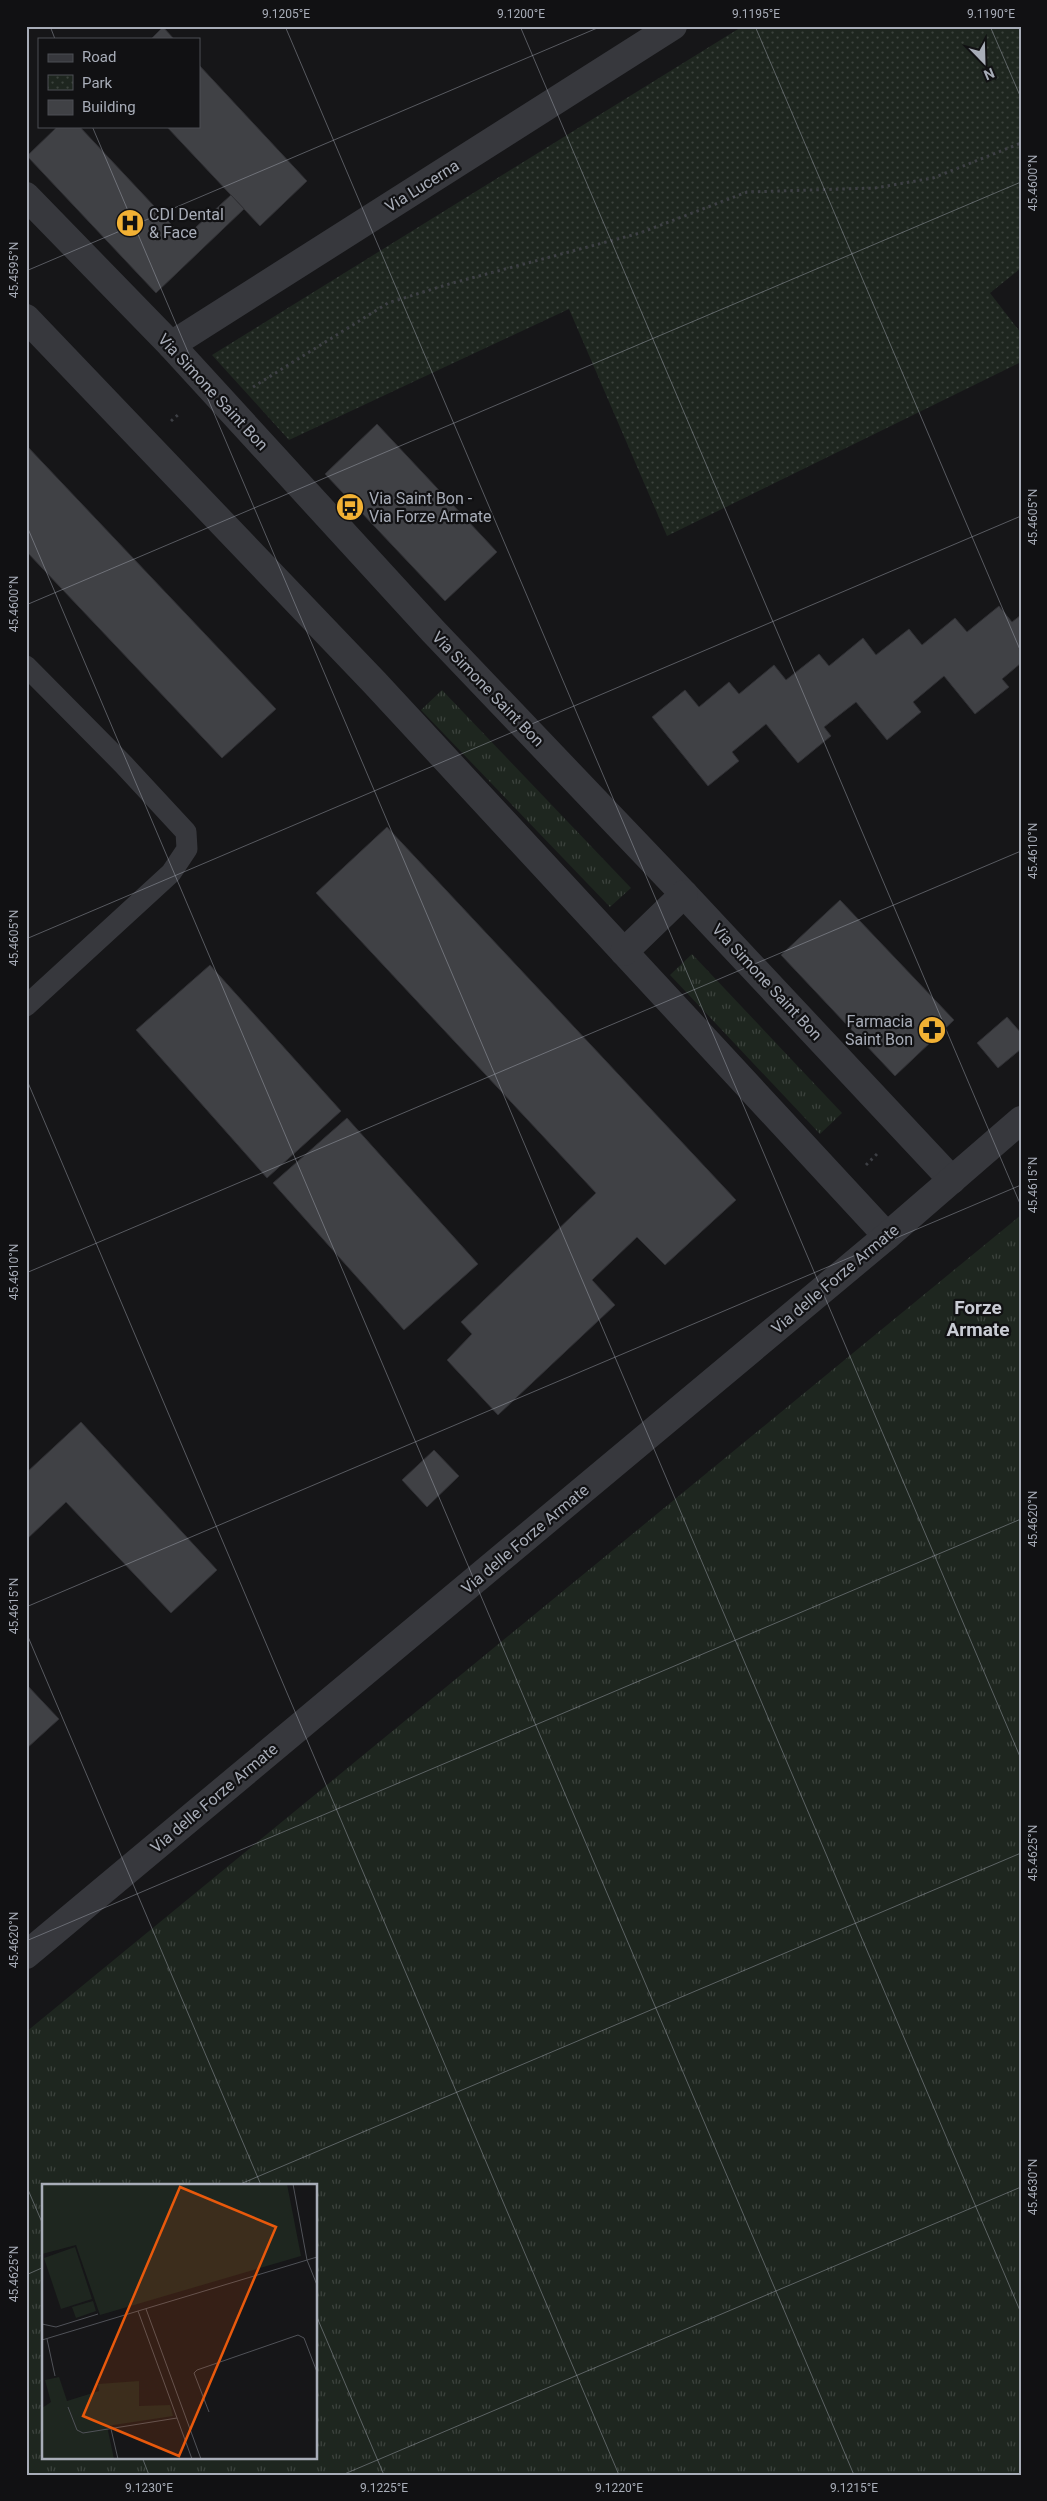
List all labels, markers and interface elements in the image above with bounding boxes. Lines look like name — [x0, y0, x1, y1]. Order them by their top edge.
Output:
text: 9.1205°E — [262, 7, 310, 21]
text: 9.1200°E — [497, 7, 545, 21]
text: 9.1195°E — [732, 7, 780, 21]
text: 9.1190°E — [967, 7, 1015, 21]
legend — [38, 38, 200, 128]
north arrow — [960, 38, 1010, 88]
text: Road — [82, 48, 116, 66]
text: N — [981, 65, 997, 83]
text: Park — [82, 74, 113, 92]
text: Building — [82, 98, 136, 116]
text: 45.4600°N — [1026, 155, 1040, 211]
street label: Via Lucerna — [381, 156, 463, 216]
place label: CDI Dental & Face — [149, 205, 224, 242]
hospital icon: CDI Dental & Face — [115, 208, 145, 238]
text: 45.4595°N — [7, 242, 21, 298]
street label: Via Simone Saint Bon — [154, 330, 272, 454]
place label: Via Saint Bon - Via Forze Armate — [369, 489, 492, 526]
text: 45.4605°N — [1026, 489, 1040, 545]
bus stop icon: Via Saint Bon - Via Forze Armate — [335, 492, 365, 522]
text: 45.4600°N — [7, 576, 21, 632]
street label: Via Simone Saint Bon — [428, 627, 548, 751]
text: 45.4610°N — [1026, 823, 1040, 879]
text: 45.4605°N — [7, 910, 21, 966]
street label: Via Simone Saint Bon — [708, 920, 826, 1044]
place label: Farmacia Saint Bon — [845, 1012, 913, 1049]
pharmacy icon: Farmacia Saint Bon — [917, 1015, 947, 1045]
text: 45.4615°N — [1026, 1157, 1040, 1213]
street label: Via delle Forze Armate — [767, 1220, 903, 1338]
text: 45.4610°N — [7, 1244, 21, 1300]
district label: Forze Armate — [946, 1296, 1010, 1341]
street label: Via delle Forze Armate — [457, 1480, 593, 1598]
text: 45.4620°N — [1026, 1491, 1040, 1547]
text: 45.4615°N — [7, 1578, 21, 1634]
street label: Via delle Forze Armate — [146, 1739, 282, 1857]
text: 45.4625°N — [1026, 1825, 1040, 1881]
text: 45.4620°N — [7, 1912, 21, 1968]
text: 45.4630°N — [1026, 2159, 1040, 2215]
inset map — [42, 2184, 318, 2458]
text: 45.4625°N — [7, 2246, 21, 2302]
text: 9.1230°E — [125, 2481, 173, 2495]
text: 9.1225°E — [360, 2481, 408, 2495]
text: 9.1220°E — [595, 2481, 643, 2495]
text: 9.1215°E — [830, 2481, 878, 2495]

